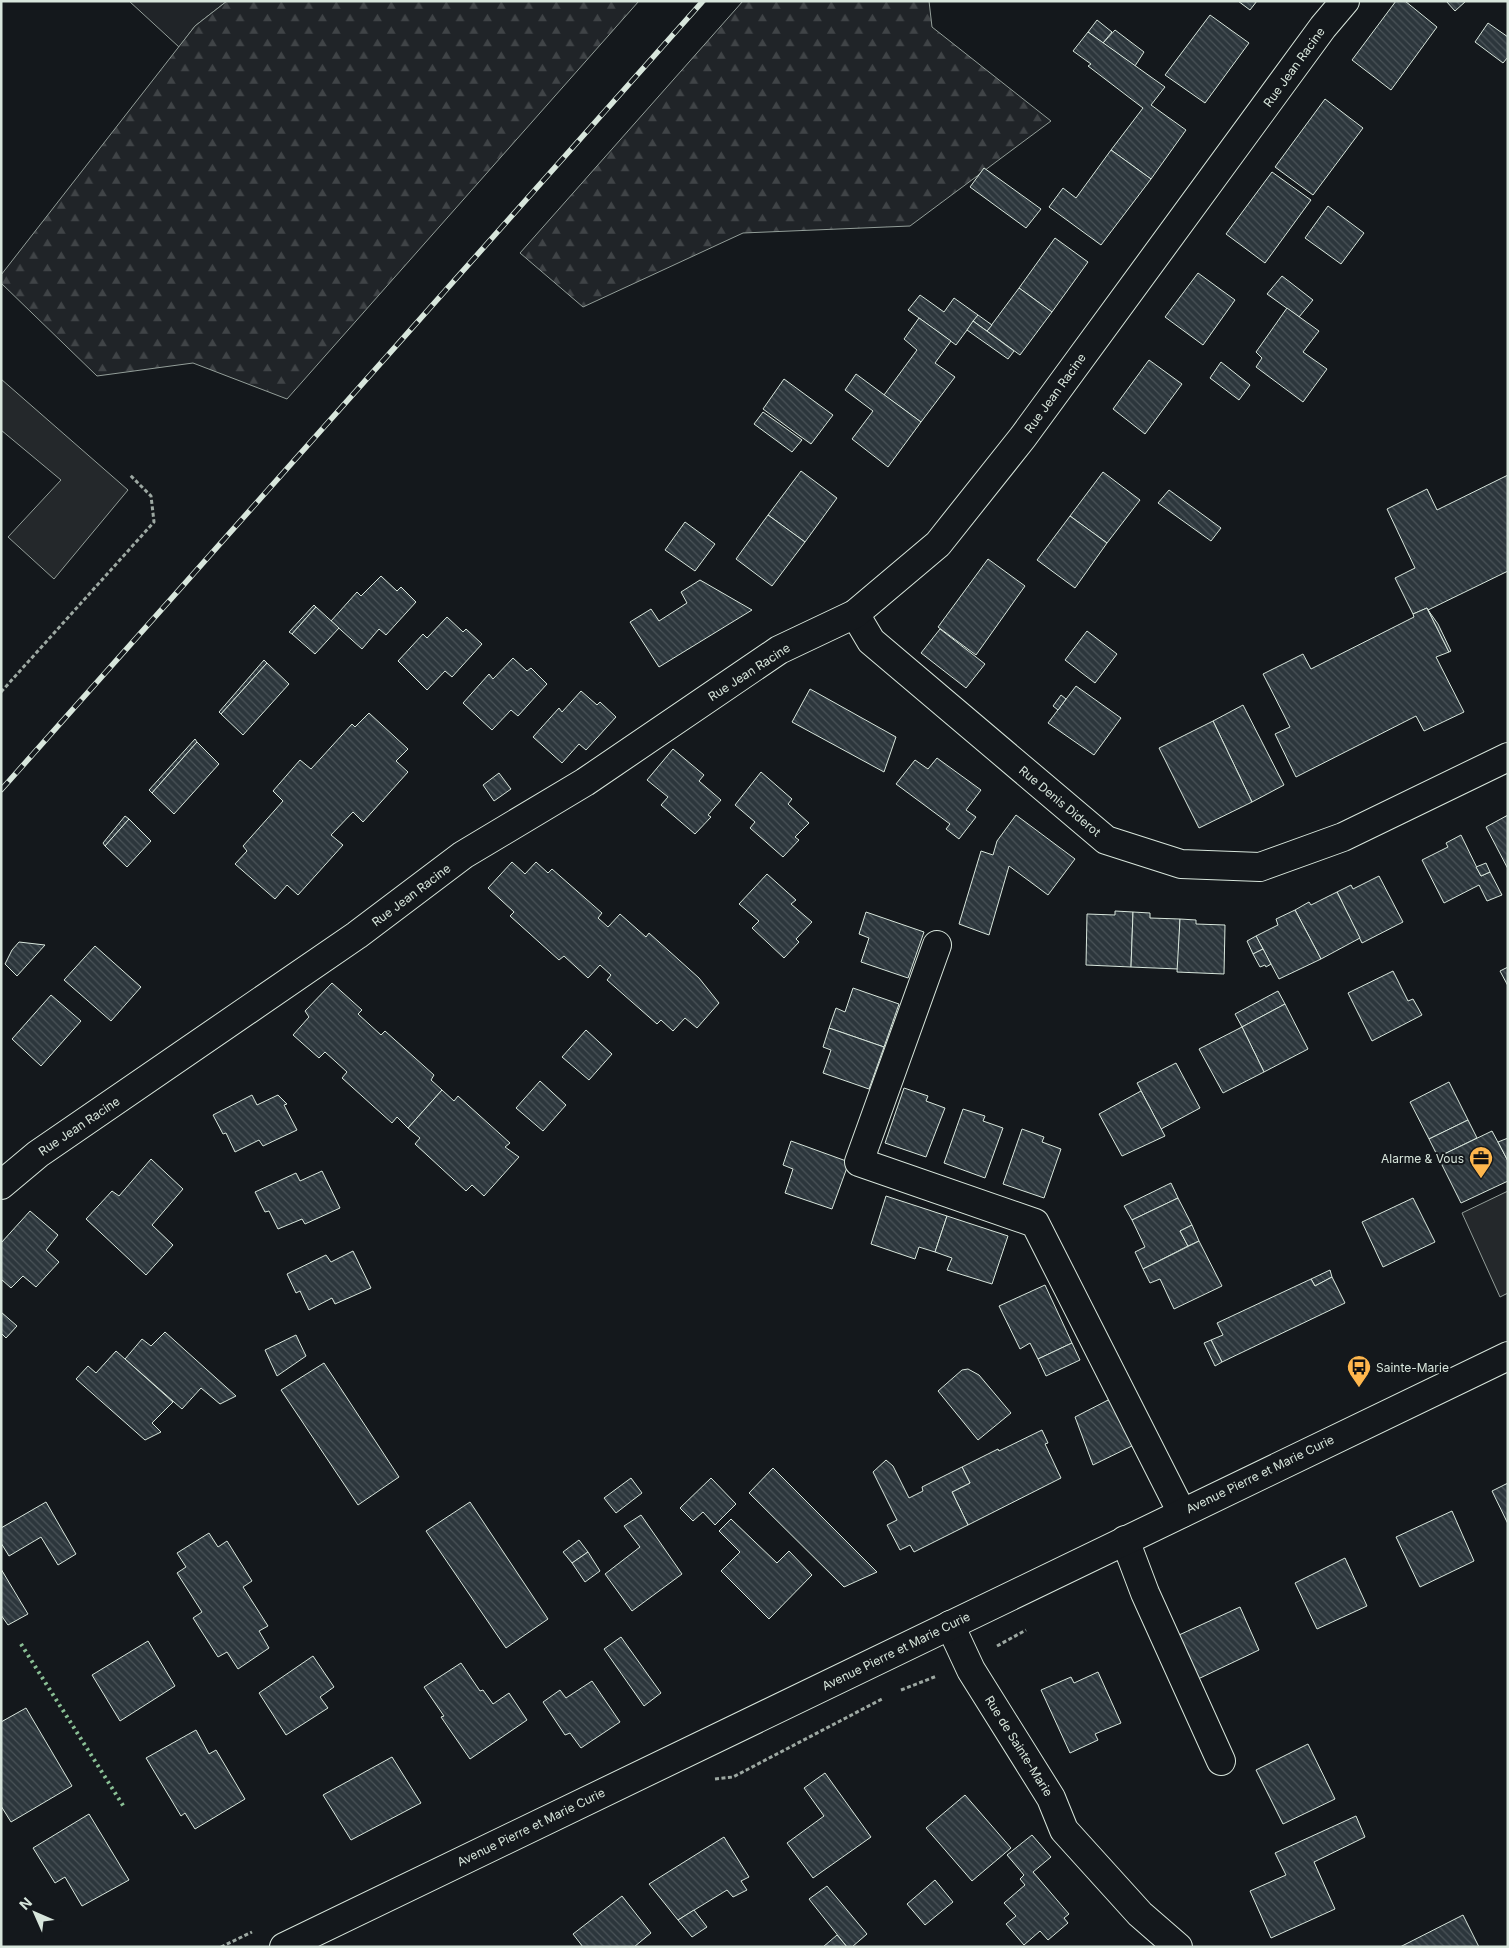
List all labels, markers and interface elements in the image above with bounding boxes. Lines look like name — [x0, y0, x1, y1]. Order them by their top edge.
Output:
street label: Rue Jean Racine — [1260, 24, 1328, 110]
street label: Rue Jean Racine — [1021, 350, 1089, 436]
street label: Rue Jean Racine — [705, 640, 793, 704]
street label: Rue Denis Diderot — [1016, 763, 1104, 840]
street label: Rue Jean Racine — [369, 861, 453, 929]
street label: Rue Jean Racine — [36, 1093, 122, 1159]
office icon: Alarme & Vous — [1468, 1145, 1494, 1179]
place label: Alarme & Vous — [1381, 1151, 1464, 1166]
bus stop icon: Sainte-Marie — [1346, 1354, 1372, 1388]
place label: Sainte-Marie — [1376, 1360, 1449, 1375]
street label: Avenue Pierre et Marie Curie — [1184, 1432, 1336, 1516]
street label: Avenue Pierre et Marie Curie — [820, 1609, 972, 1693]
street label: Rue de Sainte-Marie — [982, 1693, 1056, 1799]
street label: Avenue Pierre et Marie Curie — [455, 1785, 607, 1869]
north arrow — [10, 1888, 60, 1938]
text: N — [16, 1894, 35, 1913]

